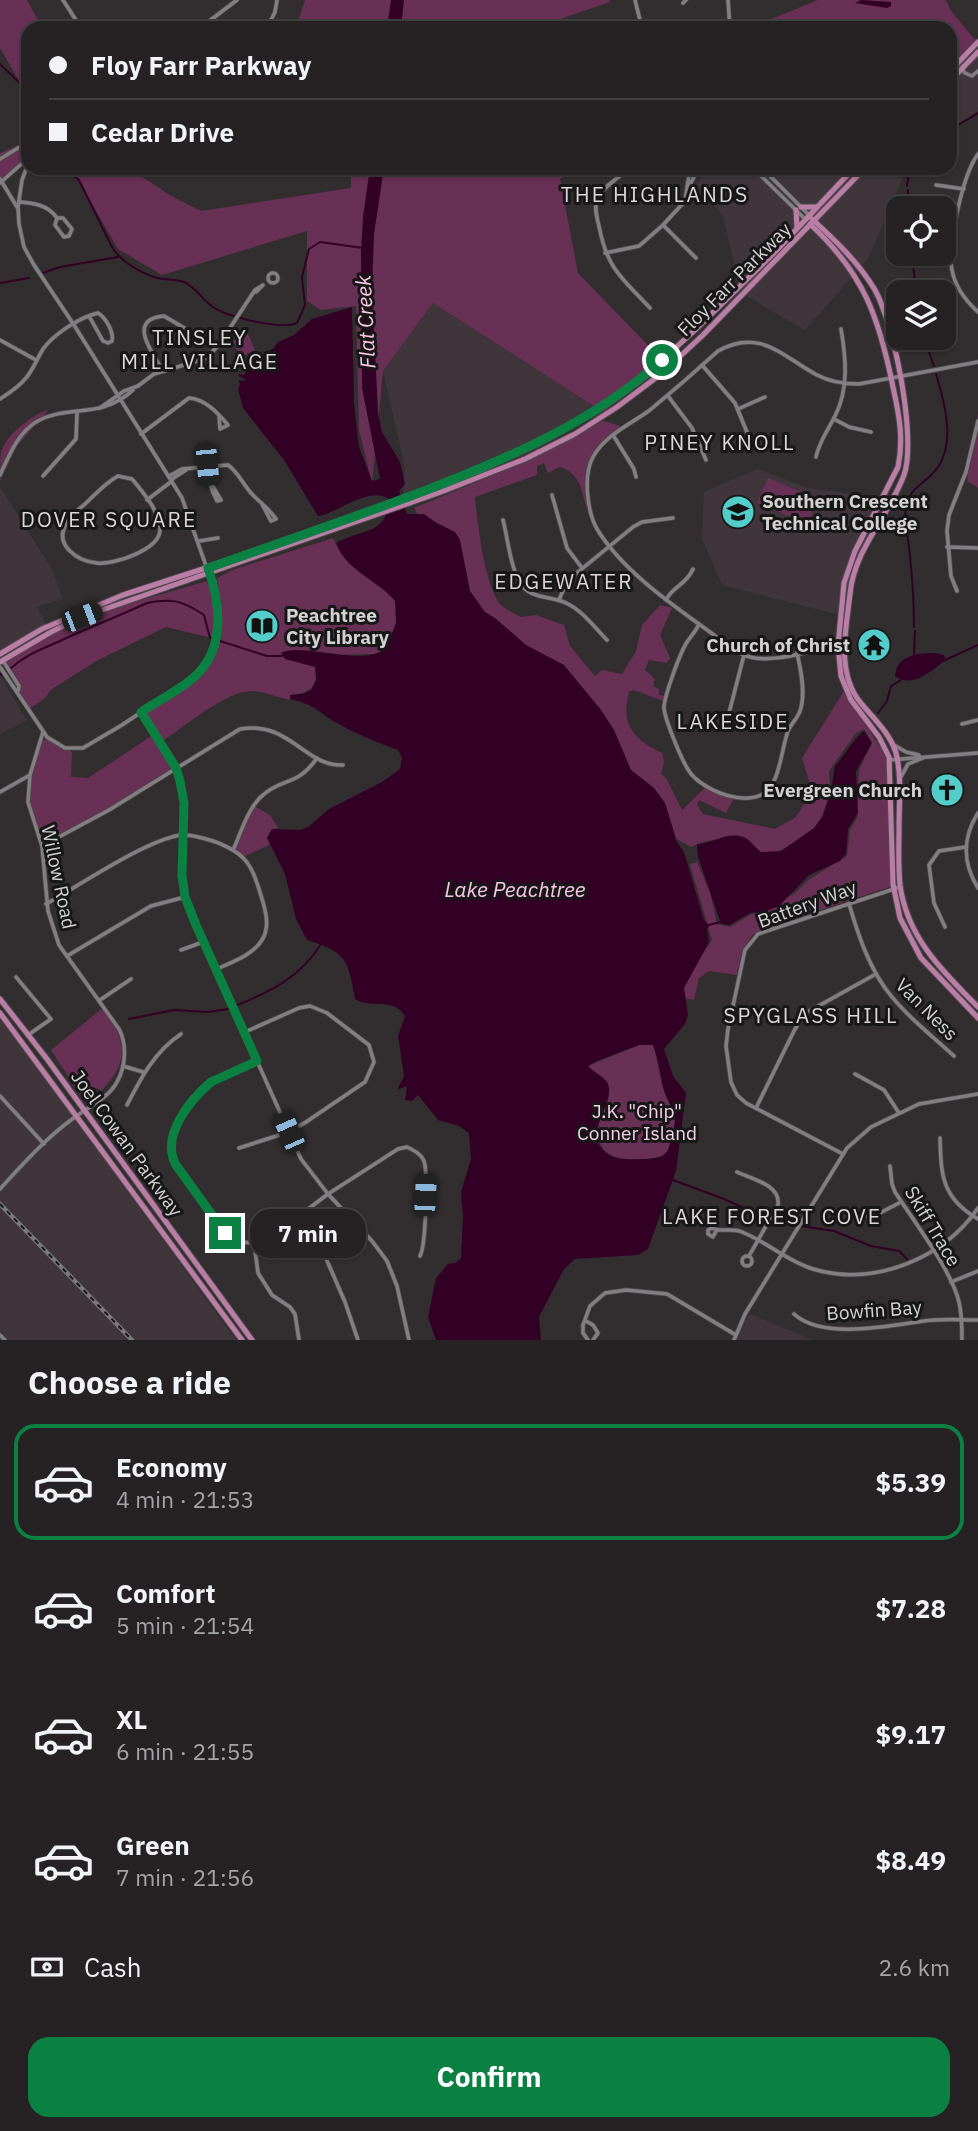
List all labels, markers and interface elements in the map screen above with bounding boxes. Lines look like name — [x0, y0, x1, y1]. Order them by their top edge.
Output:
text: Floy Farr Parkway — [91, 48, 311, 82]
text: Cedar Drive — [91, 115, 234, 149]
district label: THE HIGHLANDS — [561, 180, 749, 208]
map controls — [886, 196, 956, 350]
button: locate — [886, 196, 956, 266]
street label: Floy Farr Parkway — [672, 217, 796, 341]
water label: Flat Creek — [349, 274, 381, 369]
button: layers — [886, 280, 956, 350]
district label: TINSLEY MILL VILLAGE — [121, 323, 279, 375]
route start — [646, 344, 678, 376]
district label: PINEY KNOLL — [644, 428, 796, 456]
car — [195, 443, 220, 487]
place label: Southern Crescent Technical College — [762, 489, 928, 535]
school or university icon: Southern Crescent Technical College — [719, 493, 757, 531]
district label: DOVER SQUARE — [21, 505, 197, 533]
district label: EDGEWATER — [494, 567, 634, 595]
car — [59, 600, 106, 634]
place label: Peachtree City Library — [286, 603, 390, 649]
library icon: Peachtree City Library — [243, 607, 281, 645]
temple icon: Church of Christ — [855, 626, 893, 664]
place label: Church of Christ — [706, 633, 850, 657]
district label: LAKESIDE — [677, 707, 789, 735]
church icon: Evergreen Church — [928, 771, 966, 809]
place label: Evergreen Church — [763, 778, 922, 802]
street label: Willow Road — [36, 823, 82, 931]
water label: Lake Peachtree — [444, 875, 586, 903]
street label: Battery Way — [754, 875, 860, 933]
street label: Van Ness — [891, 973, 963, 1045]
district label: SPYGLASS HILL — [723, 1001, 899, 1029]
street label: Joel Cowan Parkway — [66, 1065, 188, 1221]
park label: J.K. "Chip" Conner Island — [577, 1099, 697, 1145]
car — [271, 1109, 308, 1155]
car — [414, 1173, 437, 1217]
street label: Skiff Trace — [900, 1181, 966, 1271]
district label: LAKE FOREST COVE — [662, 1202, 882, 1230]
callout: 7 min — [250, 1208, 365, 1258]
route end — [209, 1217, 241, 1249]
text: 7 min — [278, 1218, 338, 1248]
street label: Bowfin Bay — [826, 1295, 923, 1325]
text: Choose a ride — [28, 1361, 231, 1403]
text: Economy — [116, 1450, 227, 1484]
icon: car — [32, 1451, 95, 1514]
text: $5.39 — [876, 1465, 946, 1499]
text: 4 min · 21:53 — [116, 1484, 254, 1514]
text: Comfort — [116, 1576, 215, 1610]
icon: car — [32, 1577, 95, 1640]
text: $7.28 — [876, 1591, 946, 1625]
text: 5 min · 21:54 — [116, 1610, 254, 1640]
text: XL — [116, 1702, 147, 1736]
icon: car — [32, 1703, 95, 1766]
text: $9.17 — [876, 1717, 946, 1751]
text: 6 min · 21:55 — [116, 1736, 254, 1766]
text: Green — [116, 1828, 190, 1862]
icon: car — [32, 1829, 95, 1892]
text: $8.49 — [876, 1843, 946, 1877]
text: 7 min · 21:56 — [116, 1862, 254, 1892]
icon: cash — [28, 1948, 66, 1986]
text: Cash — [84, 1950, 141, 1984]
text: 2.6 km — [879, 1952, 950, 1982]
button: Confirm — [28, 2037, 950, 2117]

